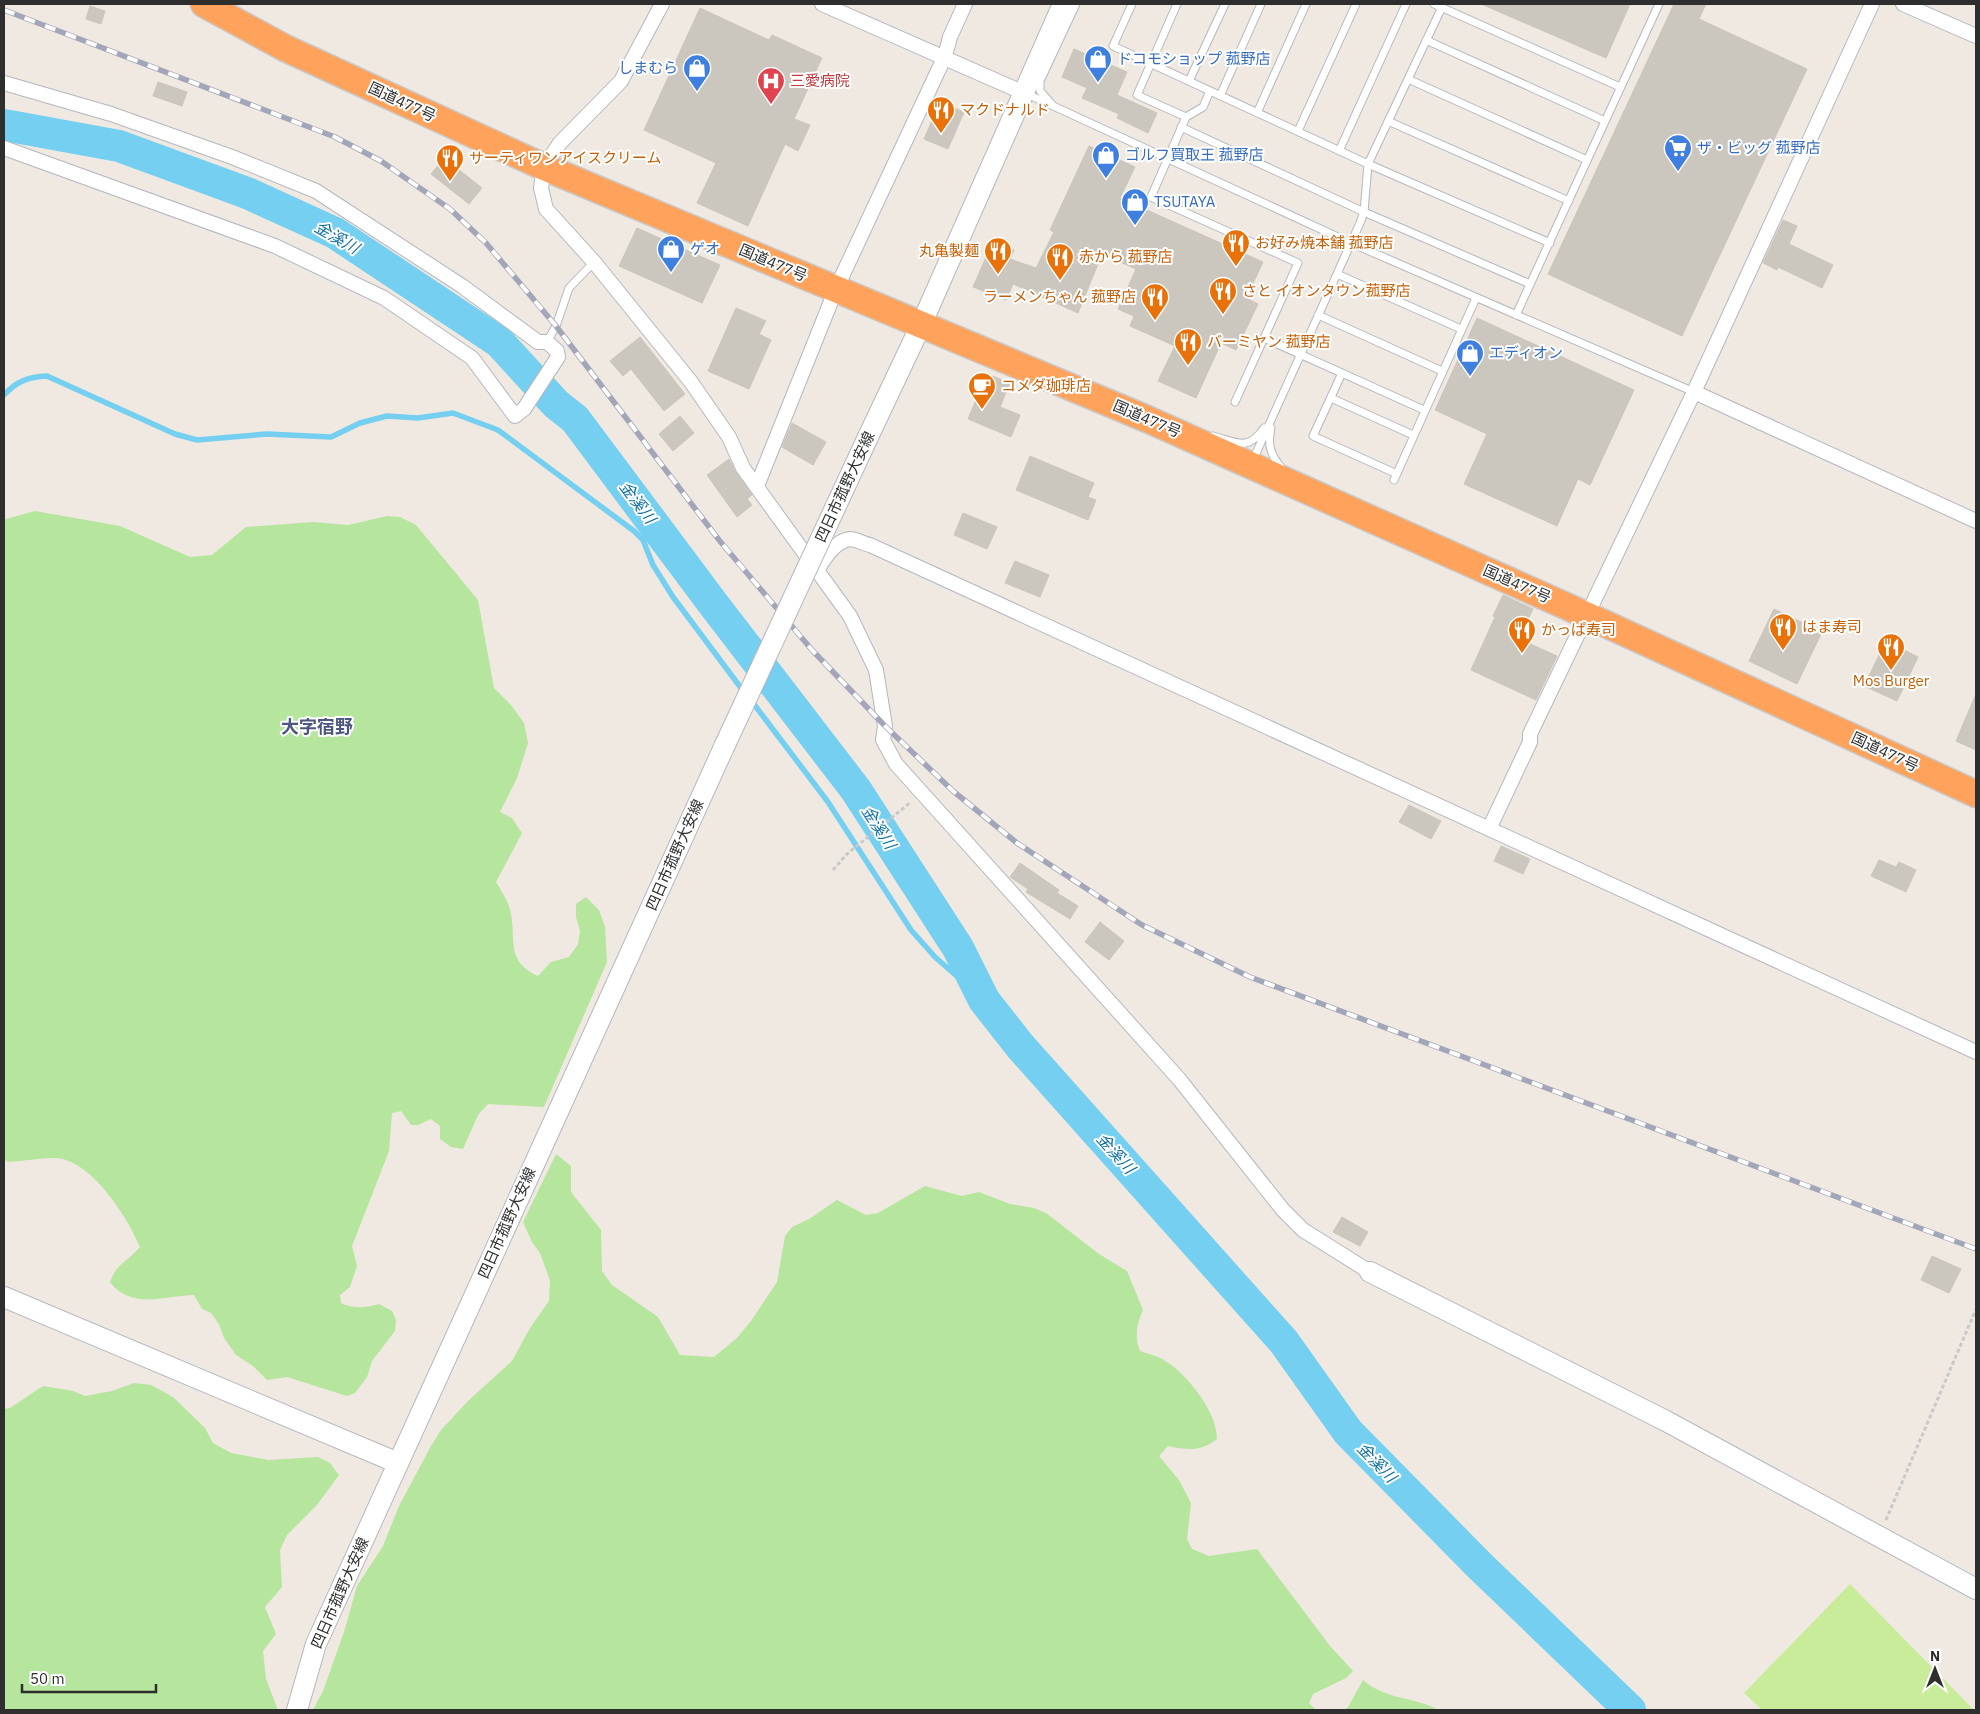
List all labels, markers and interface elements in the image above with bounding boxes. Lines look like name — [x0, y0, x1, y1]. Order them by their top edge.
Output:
shop icon: ドコモショップ 菰野店 — [1083, 44, 1113, 83]
place label: ドコモショップ 菰野店 — [1117, 49, 1271, 68]
shop icon: しまむら — [682, 53, 712, 92]
place label: しまむら — [618, 58, 678, 77]
hospital icon: 三愛病院 — [756, 66, 786, 105]
place label: 三愛病院 — [790, 71, 850, 90]
street label: 国道477号 — [366, 78, 439, 125]
restaurant icon: マクドナルド — [926, 95, 956, 134]
place label: マクドナルド — [960, 100, 1050, 119]
supermarket icon: ザ・ビッグ 菰野店 — [1663, 133, 1693, 172]
place label: ザ・ビッグ 菰野店 — [1697, 138, 1821, 157]
shop icon: ゴルフ買取王 菰野店 — [1091, 140, 1121, 179]
restaurant icon: サーティワンアイスクリーム — [435, 143, 465, 182]
place label: ゴルフ買取王 菰野店 — [1125, 145, 1264, 164]
place label: サーティワンアイスクリーム — [469, 148, 661, 167]
shop icon: TSUTAYA — [1120, 187, 1150, 226]
place label: TSUTAYA — [1154, 192, 1216, 211]
water label: 金溪川 — [311, 216, 365, 259]
restaurant icon: お好み焼本舗 菰野店 — [1221, 228, 1251, 267]
place label: お好み焼本舗 菰野店 — [1255, 233, 1394, 252]
shop icon: ゲオ — [656, 234, 686, 273]
restaurant icon: 丸亀製麺 — [983, 236, 1013, 275]
place label: ゲオ — [690, 239, 720, 258]
street label: 国道477号 — [736, 240, 810, 285]
place label: 丸亀製麺 — [919, 241, 979, 260]
restaurant icon: 赤から 菰野店 — [1045, 242, 1075, 281]
place label: 赤から 菰野店 — [1079, 247, 1173, 266]
restaurant icon: さと イオンタウン菰野店 — [1208, 276, 1238, 315]
place label: さと イオンタウン菰野店 — [1242, 281, 1411, 300]
restaurant icon: ラーメンちゃん 菰野店 — [1140, 282, 1170, 321]
place label: ラーメンちゃん 菰野店 — [983, 287, 1136, 306]
restaurant icon: バーミヤン 菰野店 — [1173, 327, 1203, 366]
place label: バーミヤン 菰野店 — [1207, 332, 1331, 351]
shop icon: エディオン — [1455, 338, 1485, 377]
place label: エディオン — [1489, 343, 1563, 362]
cafe icon: コメダ珈琲店 — [967, 371, 997, 410]
place label: コメダ珈琲店 — [1001, 376, 1091, 395]
street label: 国道477号 — [1110, 396, 1184, 441]
street label: 四日市菰野大安線 — [811, 428, 879, 545]
water label: 金溪川 — [616, 477, 662, 529]
street label: 国道477号 — [1480, 560, 1554, 607]
restaurant icon: はま寿司 — [1768, 612, 1798, 651]
restaurant icon: かっぱ寿司 — [1507, 615, 1537, 654]
place label: はま寿司 — [1802, 617, 1862, 636]
place label: かっぱ寿司 — [1541, 620, 1616, 639]
restaurant icon: Mos Burger — [1876, 632, 1906, 671]
place label: Mos Burger — [1853, 671, 1930, 690]
district label: 大字宿野 — [281, 715, 353, 738]
street label: 国道477号 — [1849, 728, 1922, 775]
street label: 四日市菰野大安線 — [641, 796, 708, 913]
water label: 金溪川 — [858, 801, 902, 854]
water label: 金溪川 — [1093, 1128, 1141, 1179]
street label: 四日市菰野大安線 — [473, 1164, 540, 1281]
water label: 金溪川 — [1353, 1438, 1402, 1488]
street label: 四日市菰野大安線 — [306, 1534, 373, 1651]
north arrow — [1910, 1644, 1960, 1694]
text: N — [1930, 1647, 1940, 1665]
scale bar — [22, 1662, 156, 1694]
text: 50 m — [30, 1669, 65, 1688]

